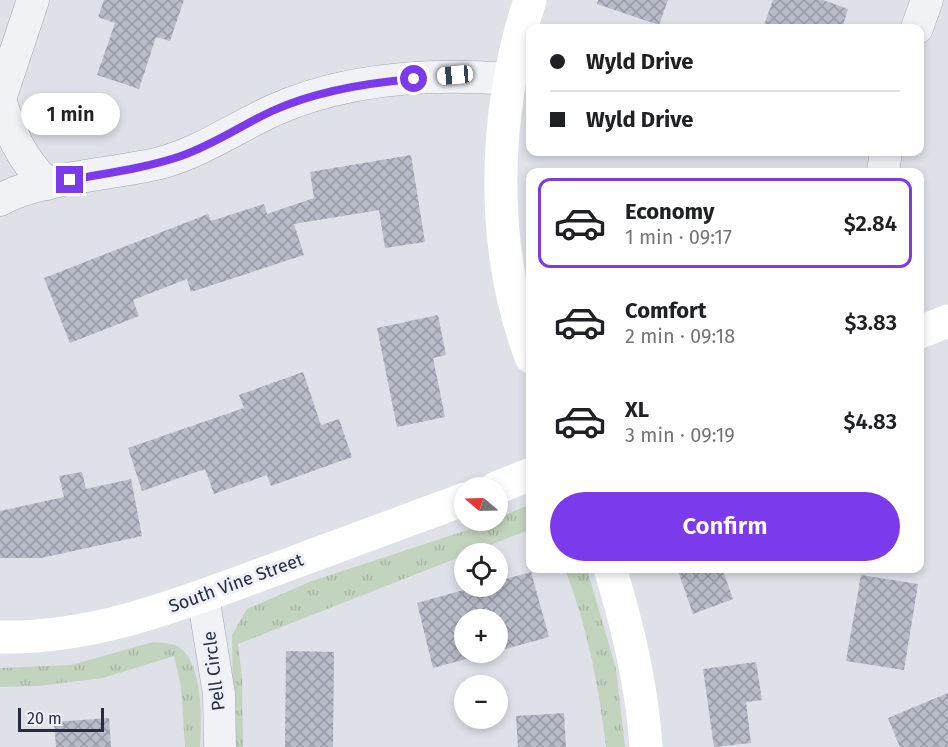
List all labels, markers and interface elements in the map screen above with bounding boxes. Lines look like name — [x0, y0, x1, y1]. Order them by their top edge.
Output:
text: Wyld Drive — [586, 48, 693, 75]
car — [436, 64, 474, 86]
route start — [400, 65, 427, 92]
callout: 1 min — [20, 93, 119, 135]
text: 1 min — [46, 102, 95, 126]
text: Wyld Drive — [586, 106, 693, 133]
route end — [56, 166, 83, 193]
icon: car — [553, 196, 607, 250]
text: Economy — [625, 198, 714, 225]
text: $2.84 — [844, 210, 897, 237]
text: 1 min · 09:17 — [625, 225, 732, 249]
icon: car — [553, 295, 607, 349]
text: Comfort — [625, 297, 706, 324]
text: $3.83 — [844, 309, 897, 336]
text: 2 min · 09:18 — [625, 324, 735, 348]
icon: car — [553, 394, 607, 448]
text: XL — [625, 396, 649, 423]
text: $4.83 — [844, 408, 897, 435]
text: 3 min · 09:19 — [625, 423, 735, 447]
north arrow — [454, 477, 508, 531]
map controls — [454, 477, 508, 729]
button: Confirm — [550, 492, 900, 561]
button: locate — [454, 543, 508, 597]
street label: South Vine Street — [166, 548, 307, 618]
button: + — [454, 609, 508, 663]
street label: Pell Circle — [198, 630, 230, 712]
button: − — [454, 675, 508, 729]
scale bar — [18, 705, 104, 732]
text: 20 m — [27, 709, 62, 728]

